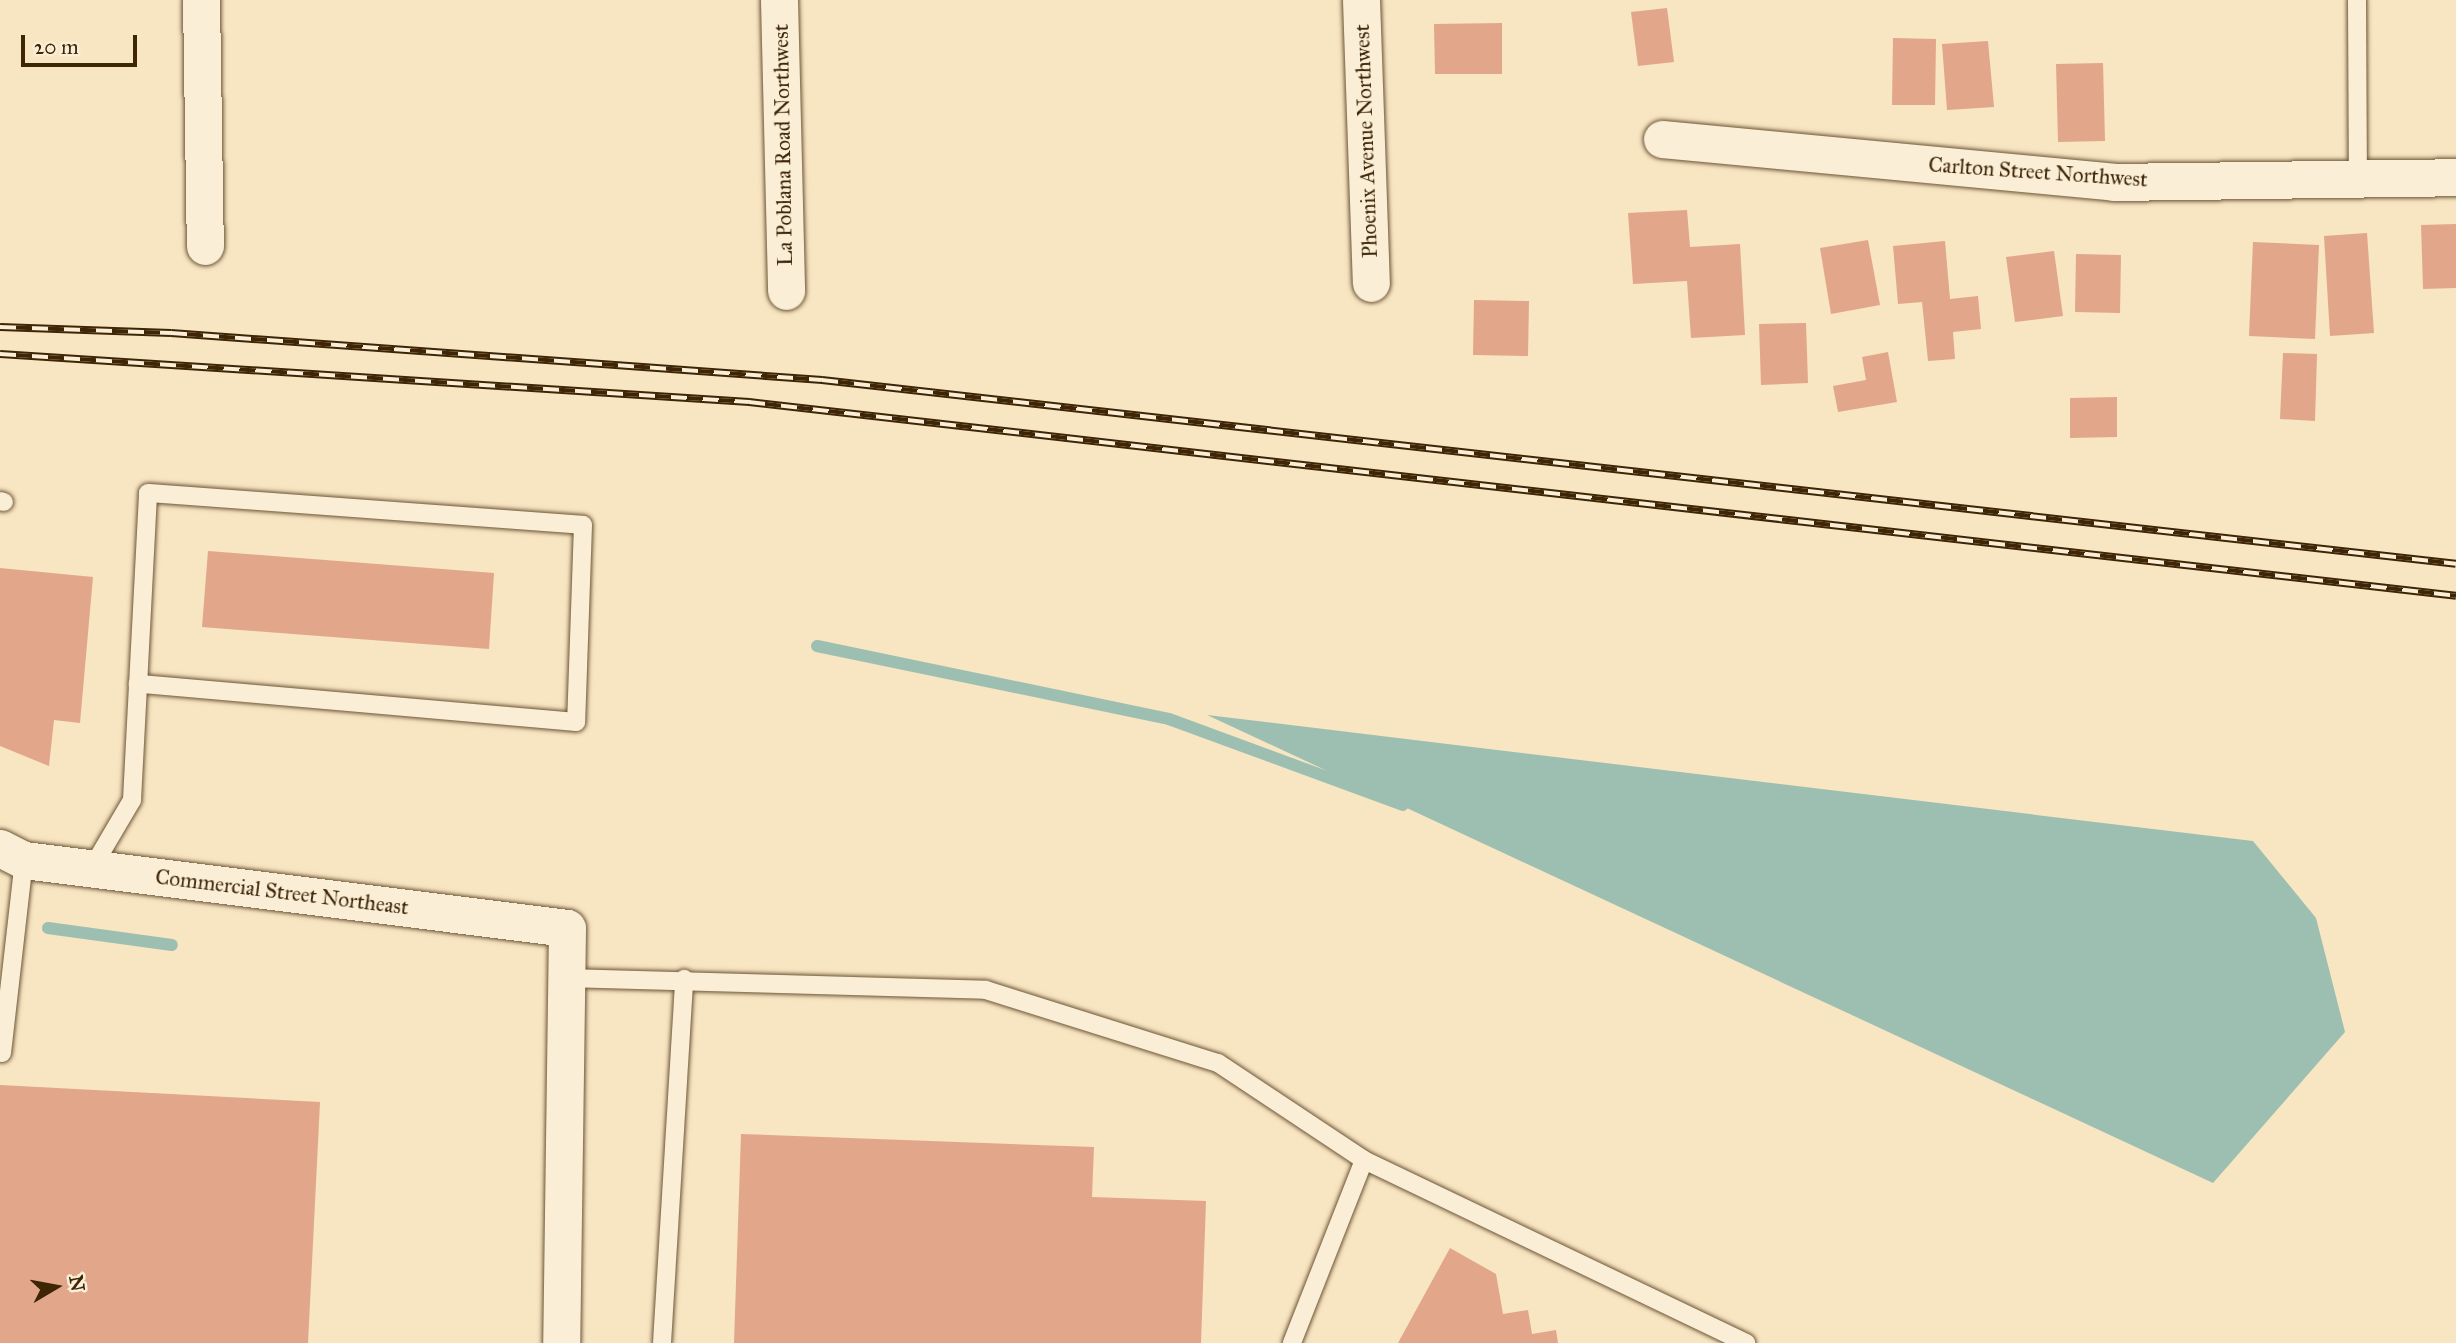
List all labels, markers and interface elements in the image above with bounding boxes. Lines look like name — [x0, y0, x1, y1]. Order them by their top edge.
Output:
scale bar — [24, 21, 140, 65]
street label: La Poblana Road Northwest — [768, 24, 798, 266]
street label: Phoenix Avenue Northwest — [1349, 24, 1383, 258]
text: 20 m — [34, 34, 79, 60]
street label: Carlton Street Northwest — [1928, 152, 2148, 192]
street label: Commercial Street Northeast — [154, 864, 410, 920]
north arrow — [21, 1252, 91, 1322]
text: N — [64, 1273, 90, 1293]

